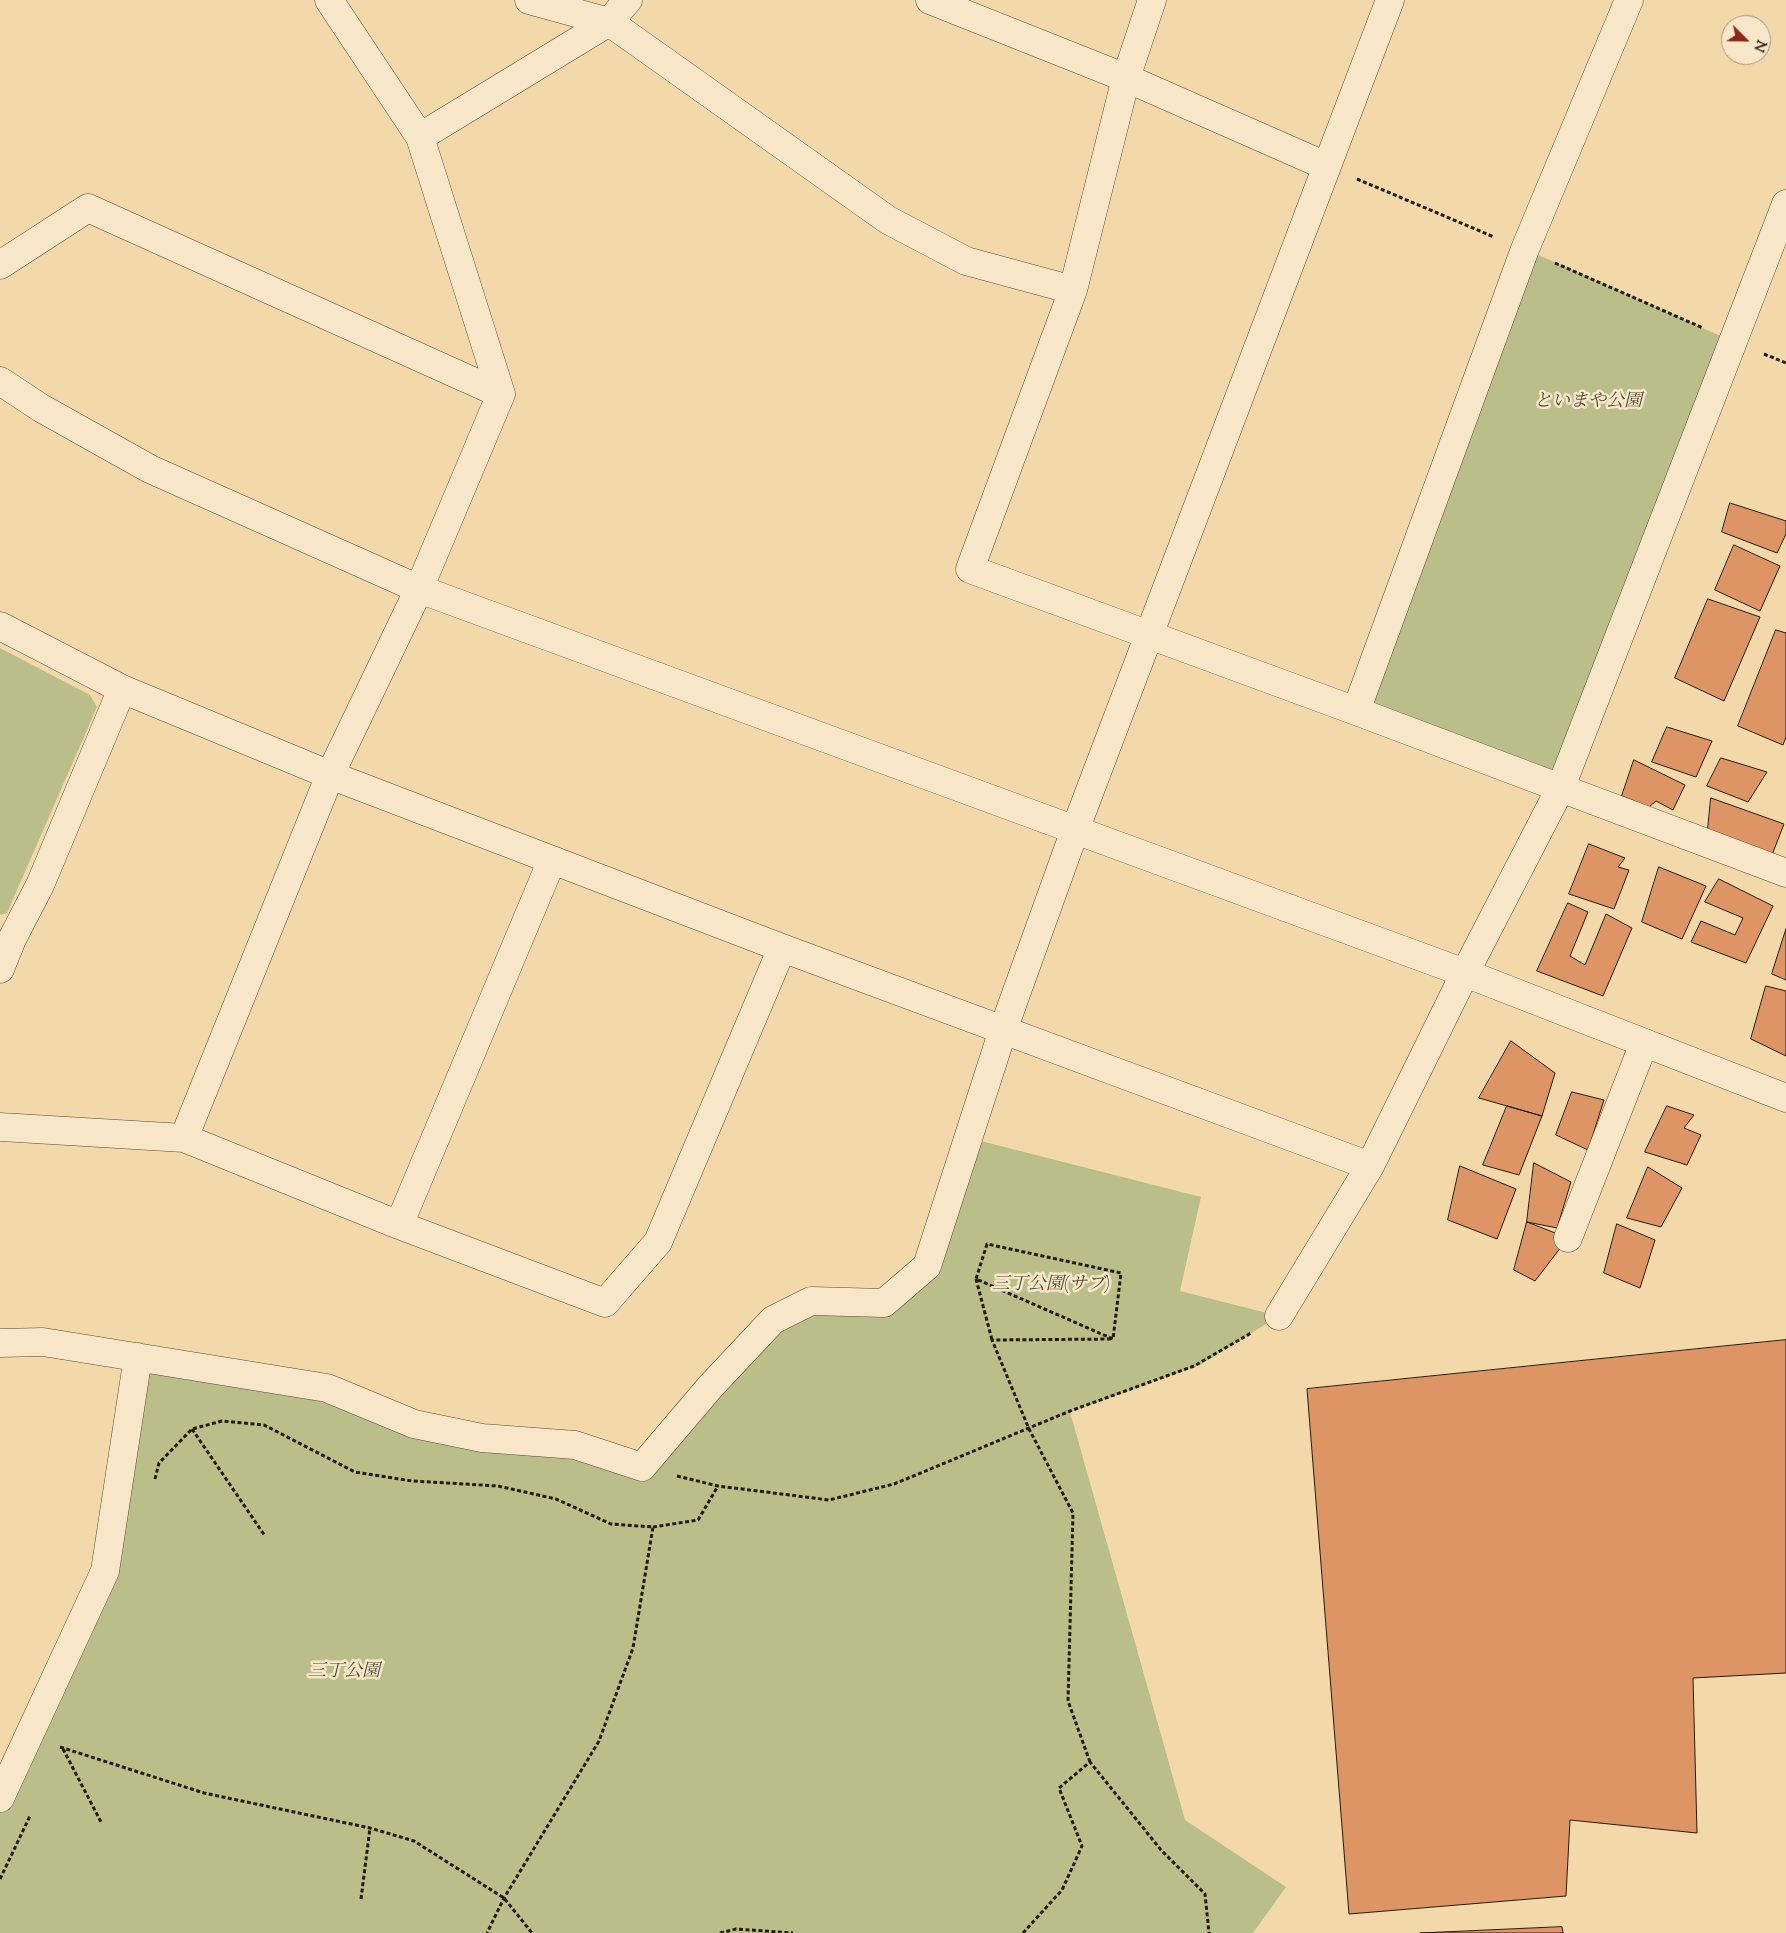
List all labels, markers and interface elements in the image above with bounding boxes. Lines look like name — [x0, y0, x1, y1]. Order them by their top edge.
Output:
north arrow — [1721, 15, 1771, 65]
text: N — [1747, 36, 1770, 55]
park label: といまや公園 — [1534, 392, 1642, 414]
park label: 三丁公園(サブ) — [992, 1275, 1110, 1297]
park label: 三丁公園 — [308, 1662, 380, 1684]

